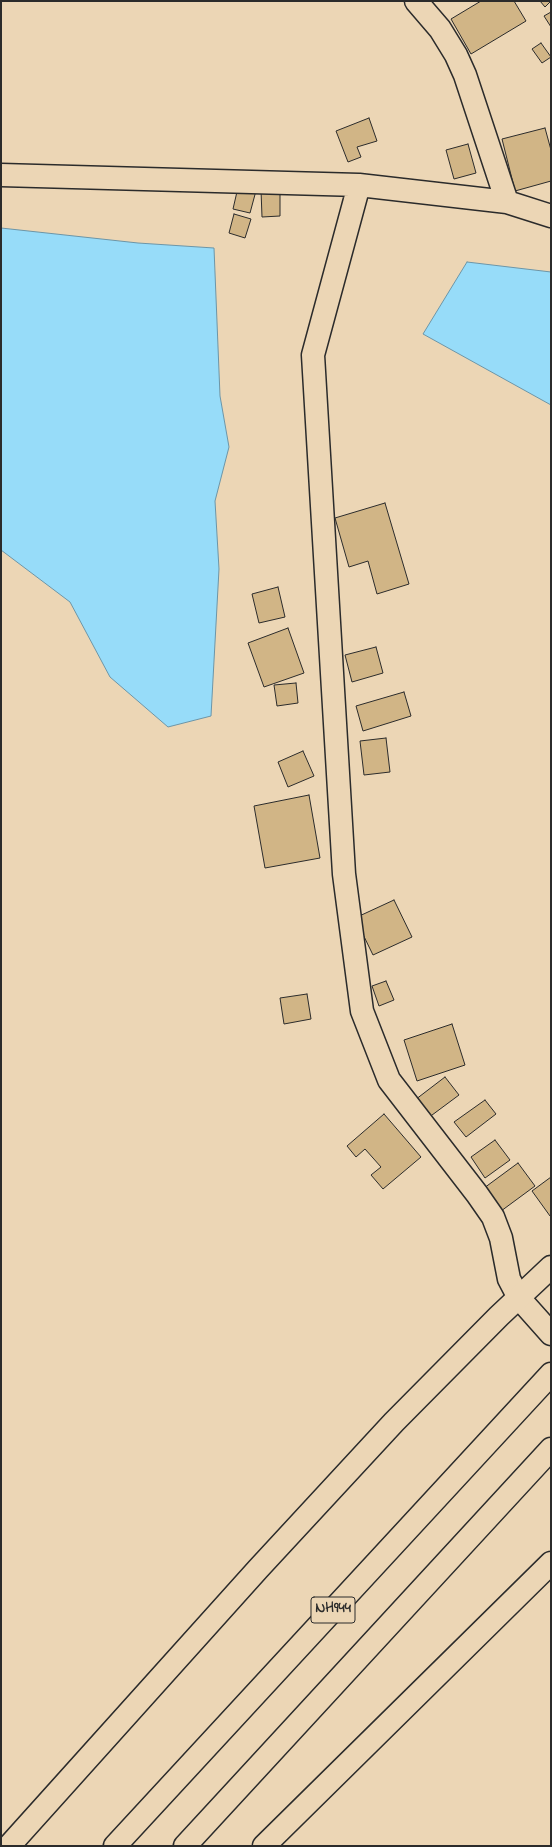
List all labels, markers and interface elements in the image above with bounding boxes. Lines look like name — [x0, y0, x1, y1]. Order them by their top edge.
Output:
road number: NH944 — [311, 1597, 355, 1623]

